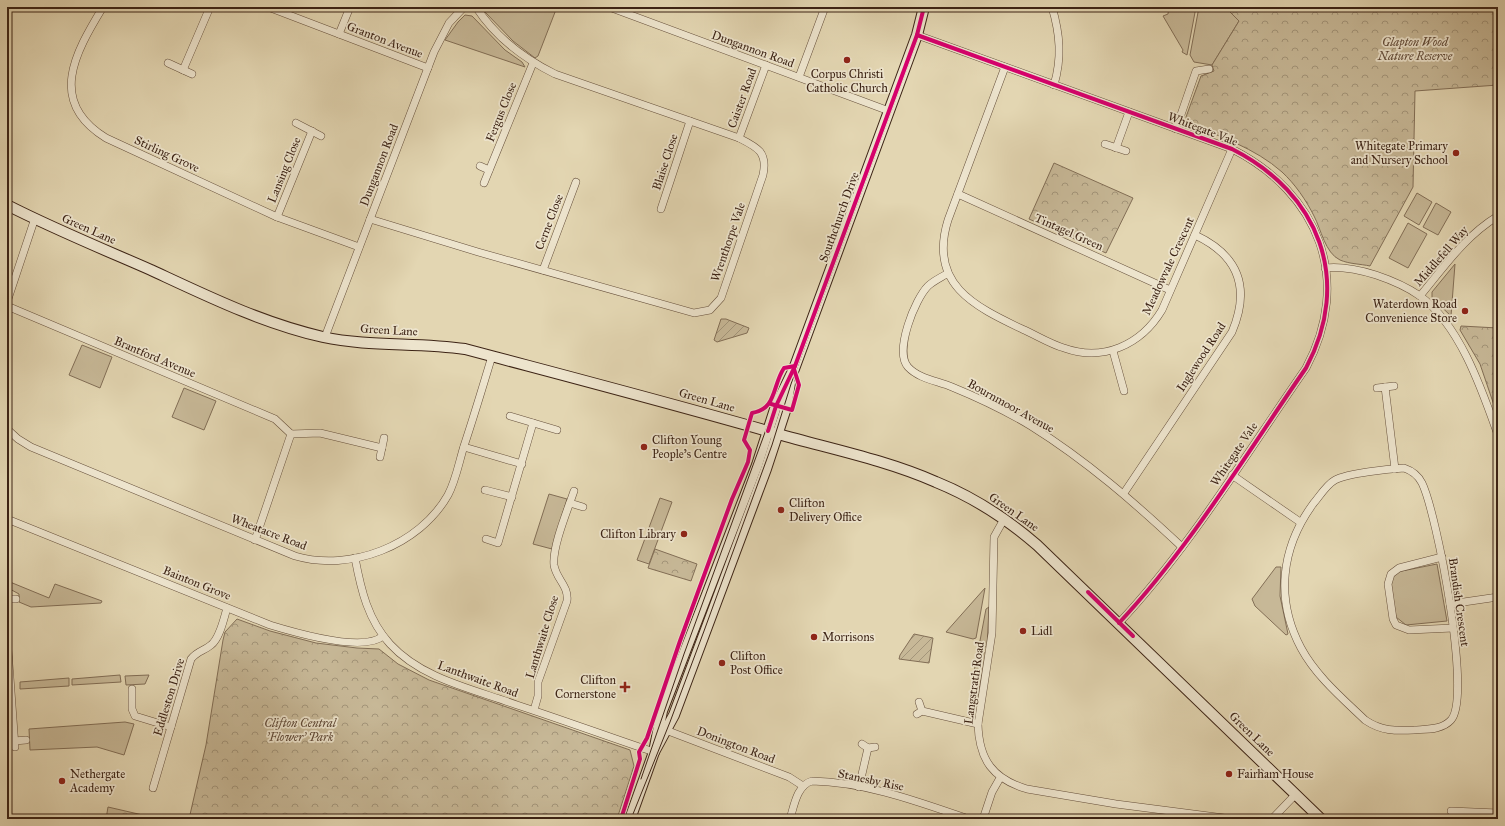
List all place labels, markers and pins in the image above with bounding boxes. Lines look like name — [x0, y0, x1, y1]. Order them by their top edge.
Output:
marker: Corpus Christi Catholic Church — [842, 55, 852, 65]
place label: Corpus Christi Catholic Church — [806, 67, 888, 95]
place label: Whitegate Primary and Nursery School — [1351, 139, 1449, 167]
marker: Whitegate Primary and Nursery School — [1451, 148, 1461, 158]
place label: Waterdown Road Convenience Store — [1365, 297, 1457, 325]
marker: Waterdown Road Convenience Store — [1460, 306, 1470, 316]
place label: Clifton Young People's Centre — [652, 433, 727, 461]
marker: Clifton Young People's Centre — [639, 442, 649, 452]
place label: Clifton Delivery Office — [789, 496, 862, 524]
marker: Clifton Delivery Office — [776, 505, 786, 515]
place label: Clifton Library — [600, 527, 676, 541]
marker: Clifton Library — [679, 529, 689, 539]
place label: Lidl — [1031, 624, 1053, 638]
marker: Lidl — [1018, 626, 1028, 636]
place label: Morrisons — [822, 630, 874, 644]
marker: Morrisons — [809, 632, 819, 642]
place label: Clifton Post Office — [730, 649, 783, 677]
marker: Clifton Post Office — [717, 658, 727, 668]
place label: Clifton Cornerstone — [555, 673, 617, 701]
marker: Clifton Cornerstone — [619, 681, 631, 693]
place label: Nethergate Academy — [69, 767, 125, 795]
place label: Fairham House — [1237, 767, 1314, 781]
marker: Fairham House — [1224, 769, 1234, 779]
marker: Nethergate Academy — [57, 776, 67, 786]

